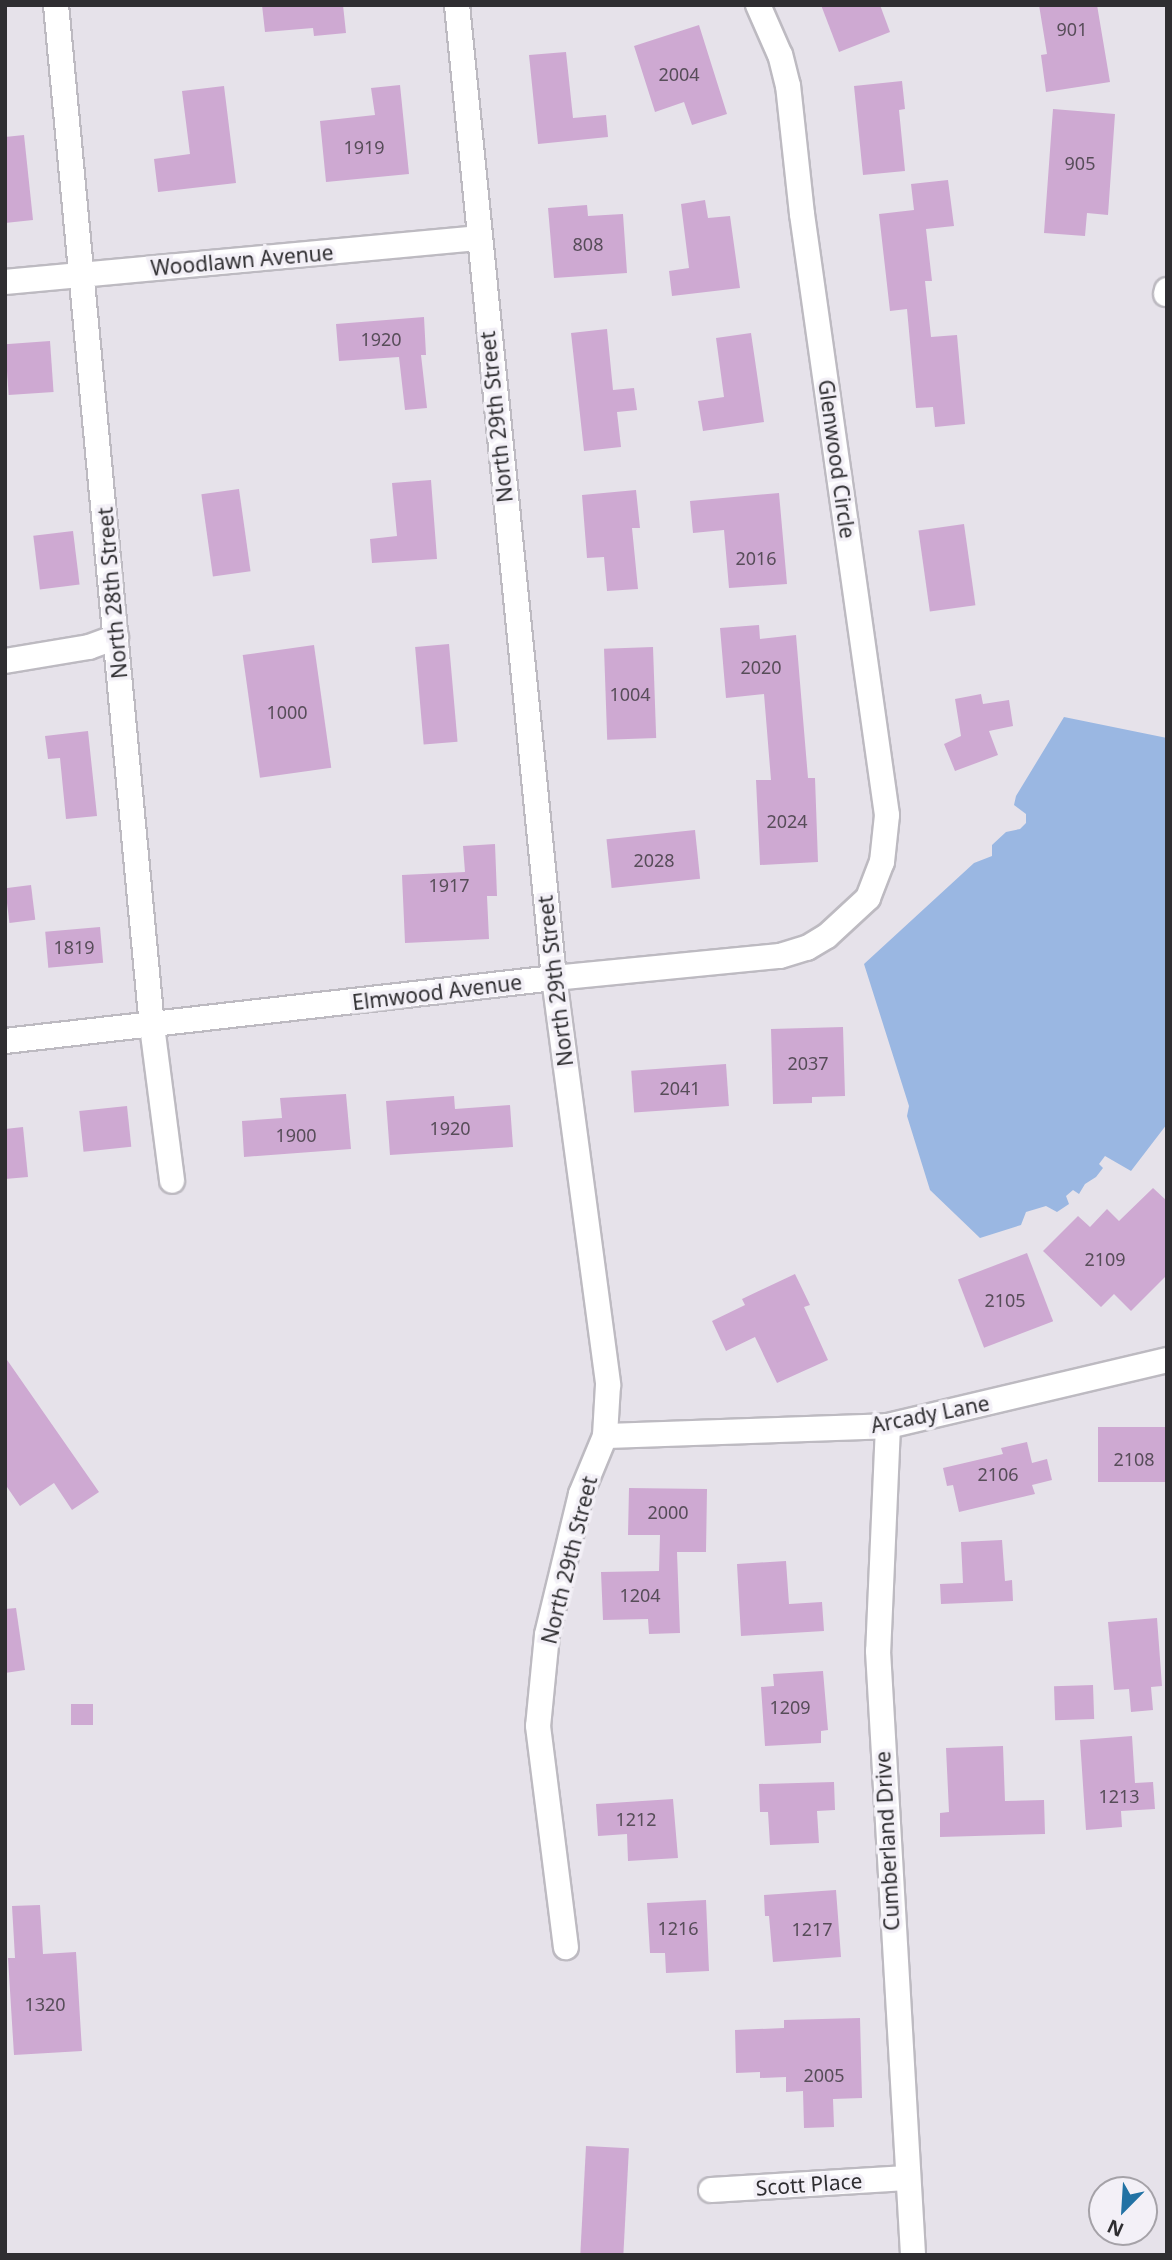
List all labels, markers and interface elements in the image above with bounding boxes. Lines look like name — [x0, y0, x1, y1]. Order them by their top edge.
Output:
house number: 901 — [1057, 18, 1087, 40]
house number: 2004 — [658, 63, 700, 85]
house number: 1919 — [343, 136, 385, 158]
house number: 905 — [1065, 152, 1095, 174]
house number: 808 — [573, 233, 603, 255]
street label: Woodlawn Avenue — [150, 239, 334, 281]
house number: 1920 — [360, 328, 402, 350]
street label: North 29th Street — [474, 330, 518, 504]
street label: Glenwood Circle — [813, 378, 861, 540]
street label: North 28th Street — [92, 506, 132, 680]
house number: 2016 — [735, 547, 777, 569]
house number: 2020 — [740, 656, 782, 678]
house number: 1004 — [609, 683, 651, 705]
house number: 1000 — [266, 701, 308, 723]
house number: 2024 — [766, 810, 808, 832]
house number: 2028 — [633, 849, 675, 871]
house number: 1917 — [428, 874, 470, 896]
street label: North 29th Street — [532, 894, 578, 1068]
house number: 1819 — [53, 936, 95, 958]
street label: Elmwood Avenue — [351, 969, 523, 1015]
house number: 2037 — [787, 1052, 829, 1074]
house number: 2041 — [659, 1077, 701, 1099]
house number: 1920 — [429, 1117, 471, 1139]
house number: 1900 — [275, 1124, 317, 1146]
house number: 2109 — [1084, 1248, 1126, 1270]
house number: 2105 — [984, 1289, 1026, 1311]
street label: Arcady Lane — [869, 1390, 991, 1438]
house number: 2108 — [1113, 1448, 1155, 1470]
house number: 2106 — [977, 1463, 1019, 1485]
street label: North 29th Street — [536, 1473, 602, 1647]
house number: 2000 — [647, 1501, 689, 1523]
house number: 1204 — [619, 1584, 661, 1606]
house number: 1209 — [769, 1696, 811, 1718]
street label: Cumberland Drive — [870, 1751, 904, 1931]
house number: 1213 — [1098, 1785, 1140, 1807]
house number: 1212 — [615, 1808, 657, 1830]
house number: 1216 — [657, 1917, 699, 1939]
house number: 1217 — [791, 1918, 833, 1940]
house number: 1320 — [24, 1993, 66, 2015]
house number: 2005 — [803, 2064, 845, 2086]
street label: Scott Place — [755, 2168, 863, 2200]
north arrow — [1088, 2176, 1158, 2246]
text: N — [1103, 2213, 1128, 2243]

